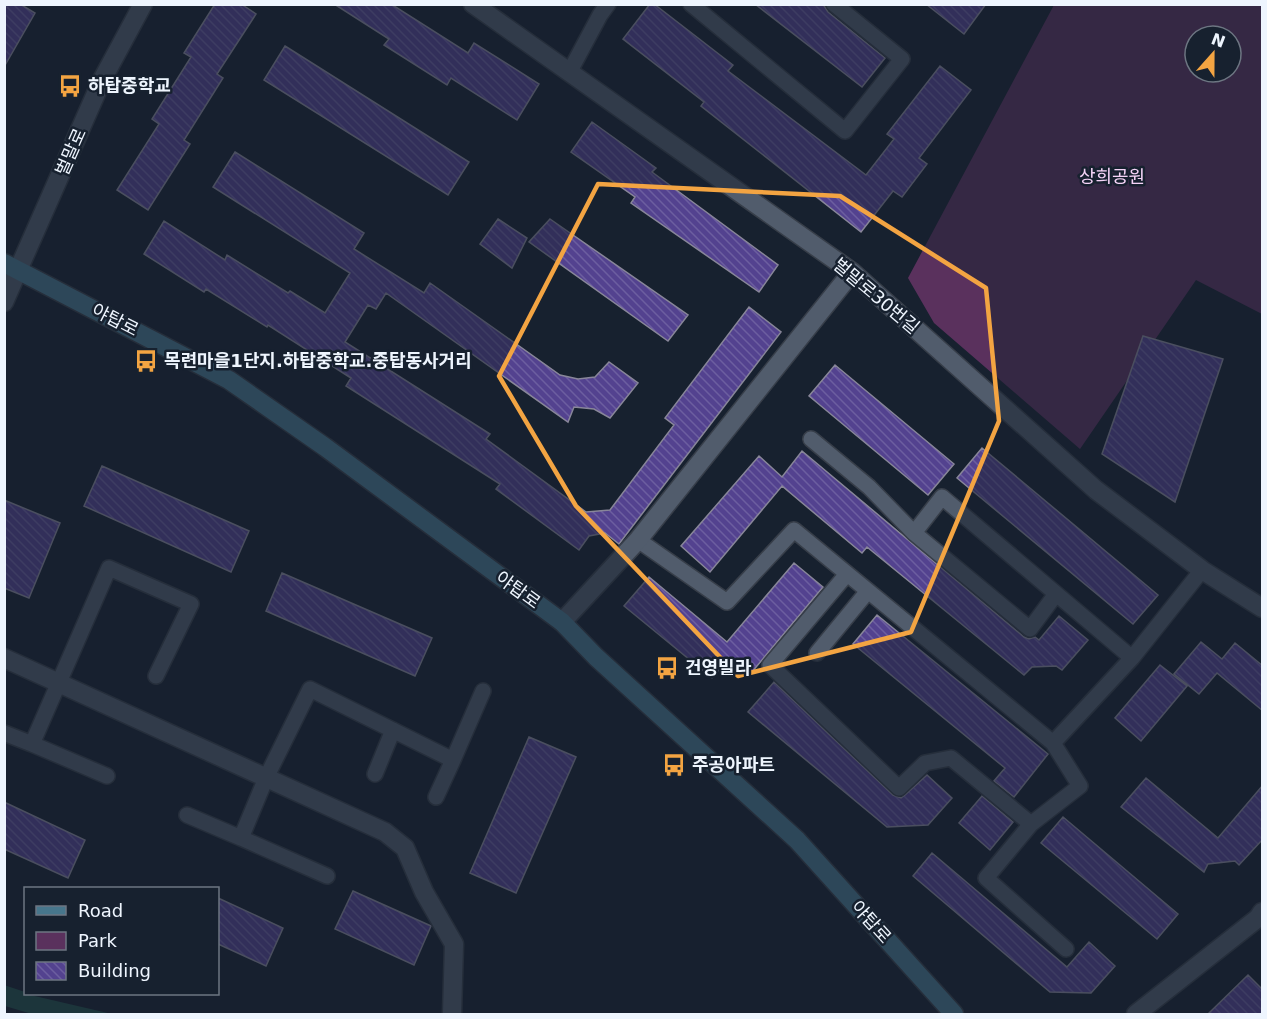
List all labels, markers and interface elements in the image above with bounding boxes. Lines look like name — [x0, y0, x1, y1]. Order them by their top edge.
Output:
north arrow — [1183, 24, 1243, 84]
text: N — [1209, 29, 1228, 52]
bus stop icon: 하탑중학교 — [57, 73, 83, 99]
place label: 하탑중학교 — [88, 75, 171, 96]
street label: 벌말로 — [51, 125, 90, 179]
park label: 상희공원 — [1079, 166, 1145, 187]
street label: 벌말로30번길 — [829, 254, 924, 338]
street label: 야탑로 — [88, 299, 142, 340]
bus stop icon: 목련마을1단지.하탑중학교.중탑동사거리 — [133, 348, 159, 374]
place label: 목련마을1단지.하탑중학교.중탑동사거리 — [164, 350, 472, 371]
street label: 야탑로 — [492, 566, 545, 613]
bus stop icon: 건영빌라 — [654, 655, 680, 681]
place label: 건영빌라 — [685, 657, 752, 678]
bus stop icon: 주공아파트 — [661, 752, 687, 778]
place label: 주공아파트 — [692, 754, 775, 775]
legend — [24, 887, 219, 995]
street label: 야탑로 — [847, 896, 896, 947]
text: Road — [78, 900, 123, 921]
text: Park — [78, 930, 117, 951]
text: Building — [78, 960, 151, 981]

